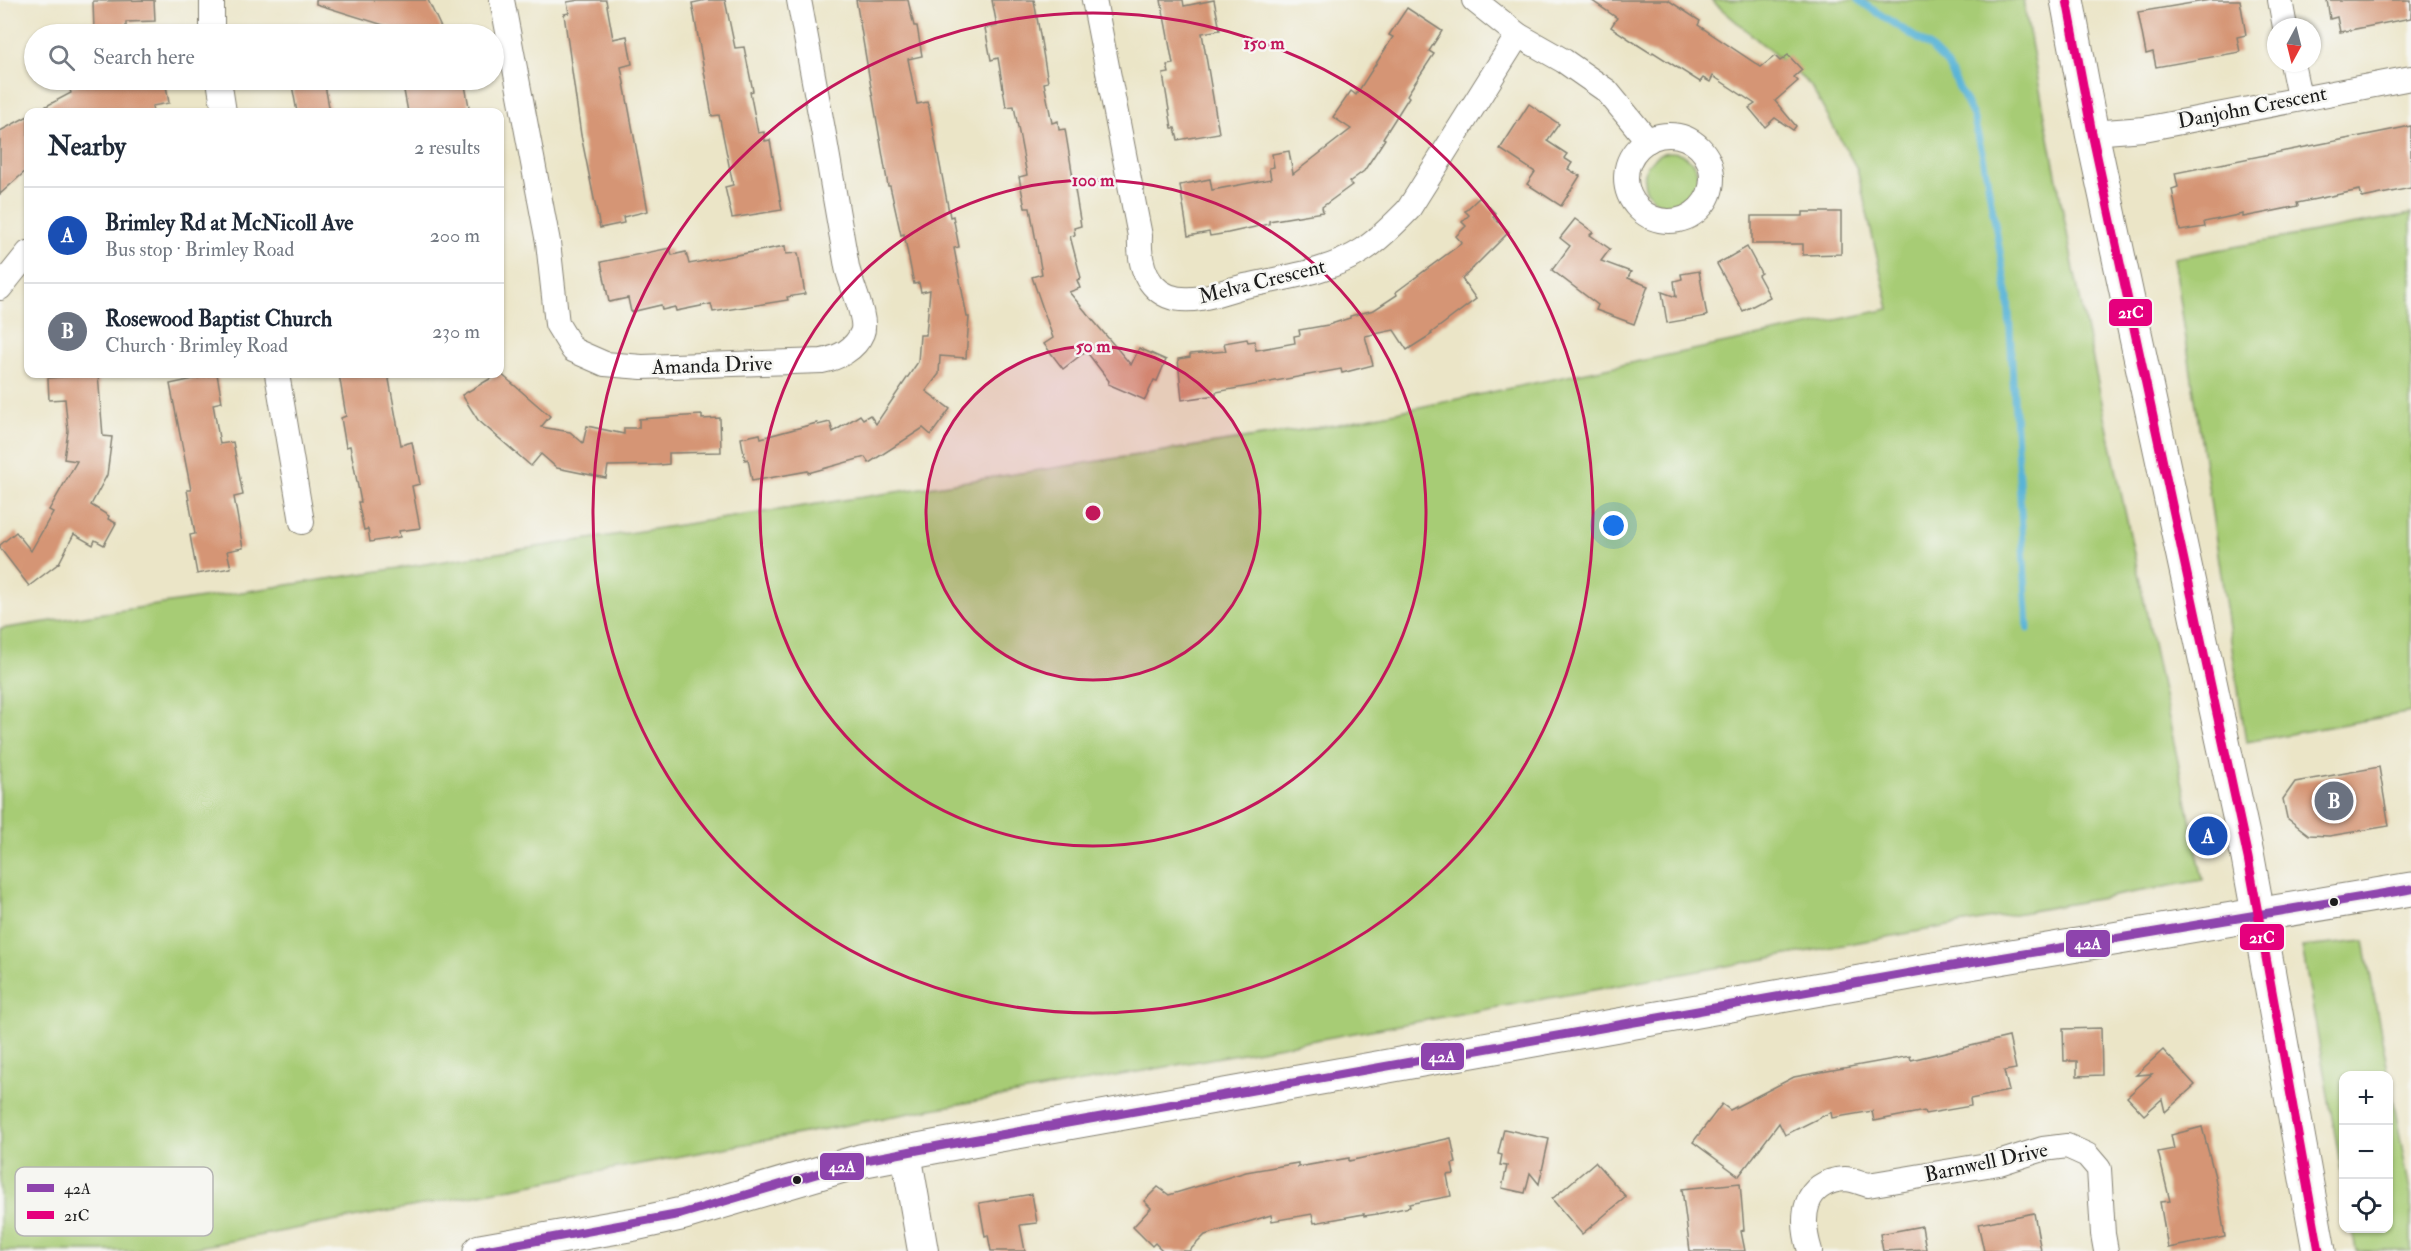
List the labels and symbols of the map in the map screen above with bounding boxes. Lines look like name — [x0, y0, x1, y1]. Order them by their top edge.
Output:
north arrow — [2267, 18, 2321, 72]
text: 150 m — [1243, 32, 1286, 55]
street label: Danjohn Crescent — [2175, 80, 2329, 135]
text: 100 m — [1072, 169, 1115, 192]
street label: Melva Crescent — [1196, 253, 1329, 310]
line badge: 21C — [2108, 298, 2153, 327]
text: 21C — [2118, 303, 2144, 323]
text: 50 m — [1076, 335, 1111, 358]
street label: Amanda Drive — [650, 350, 773, 381]
centre of rings — [1083, 503, 1103, 523]
your location — [1599, 511, 1628, 540]
pin: B — [2314, 778, 2354, 824]
pin: A — [2188, 814, 2228, 858]
unlabelled marker — [2328, 896, 2340, 908]
line badge: 21C — [2239, 923, 2285, 951]
text: 21C — [2249, 928, 2275, 948]
line badge: 42A — [2065, 929, 2111, 958]
text: 42A — [2074, 934, 2102, 954]
line badge: 42A — [1420, 1042, 1465, 1071]
text: 42A — [1428, 1047, 1456, 1067]
street label: Barnwell Drive — [1922, 1136, 2051, 1189]
line badge: 42A — [819, 1152, 865, 1181]
text: 42A — [828, 1157, 856, 1177]
legend — [15, 1167, 213, 1236]
unlabelled marker — [791, 1174, 803, 1186]
text: 42A — [64, 1179, 91, 1199]
text: 21C — [64, 1206, 90, 1226]

